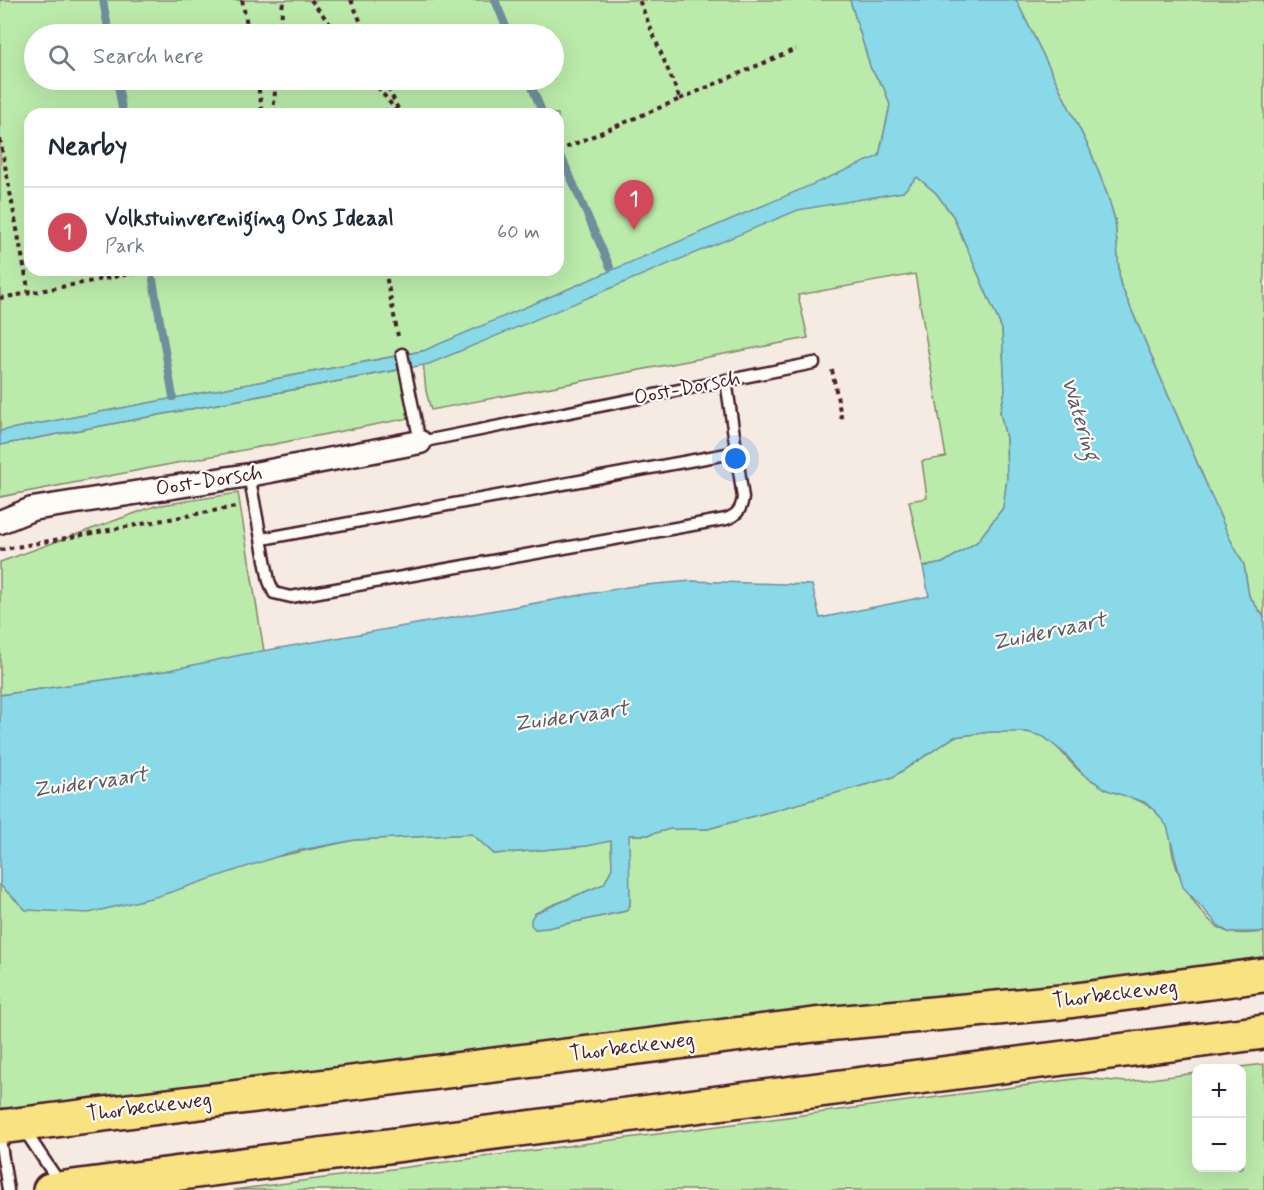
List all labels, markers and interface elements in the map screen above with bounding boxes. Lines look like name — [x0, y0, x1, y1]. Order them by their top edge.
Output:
search box — [24, 24, 564, 90]
icon: search — [45, 41, 78, 74]
text: Search here — [93, 43, 204, 71]
text: Nearby — [48, 130, 127, 164]
pin: 1 — [614, 180, 654, 230]
text: Volkstuinvereniging Ons Ideaal — [105, 205, 394, 233]
text: 1 — [63, 219, 72, 246]
text: 60 m — [497, 219, 540, 246]
text: Park — [105, 233, 145, 260]
street label: Oost-Dorsch — [631, 364, 743, 412]
water label: Watering — [1051, 374, 1107, 467]
your location — [721, 444, 750, 473]
street label: Oost-Dorsch — [154, 459, 264, 503]
water label: Zuidervaart — [989, 606, 1111, 658]
water label: Zuidervaart — [512, 695, 633, 739]
water label: Zuidervaart — [31, 761, 152, 805]
street label: Thorbeckeweg — [1051, 972, 1179, 1016]
street label: Thorbeckeweg — [568, 1025, 696, 1069]
map controls — [1192, 1064, 1246, 1172]
button: + — [1192, 1064, 1246, 1118]
street label: Thorbeckeweg — [85, 1085, 213, 1129]
button: − — [1192, 1118, 1246, 1172]

